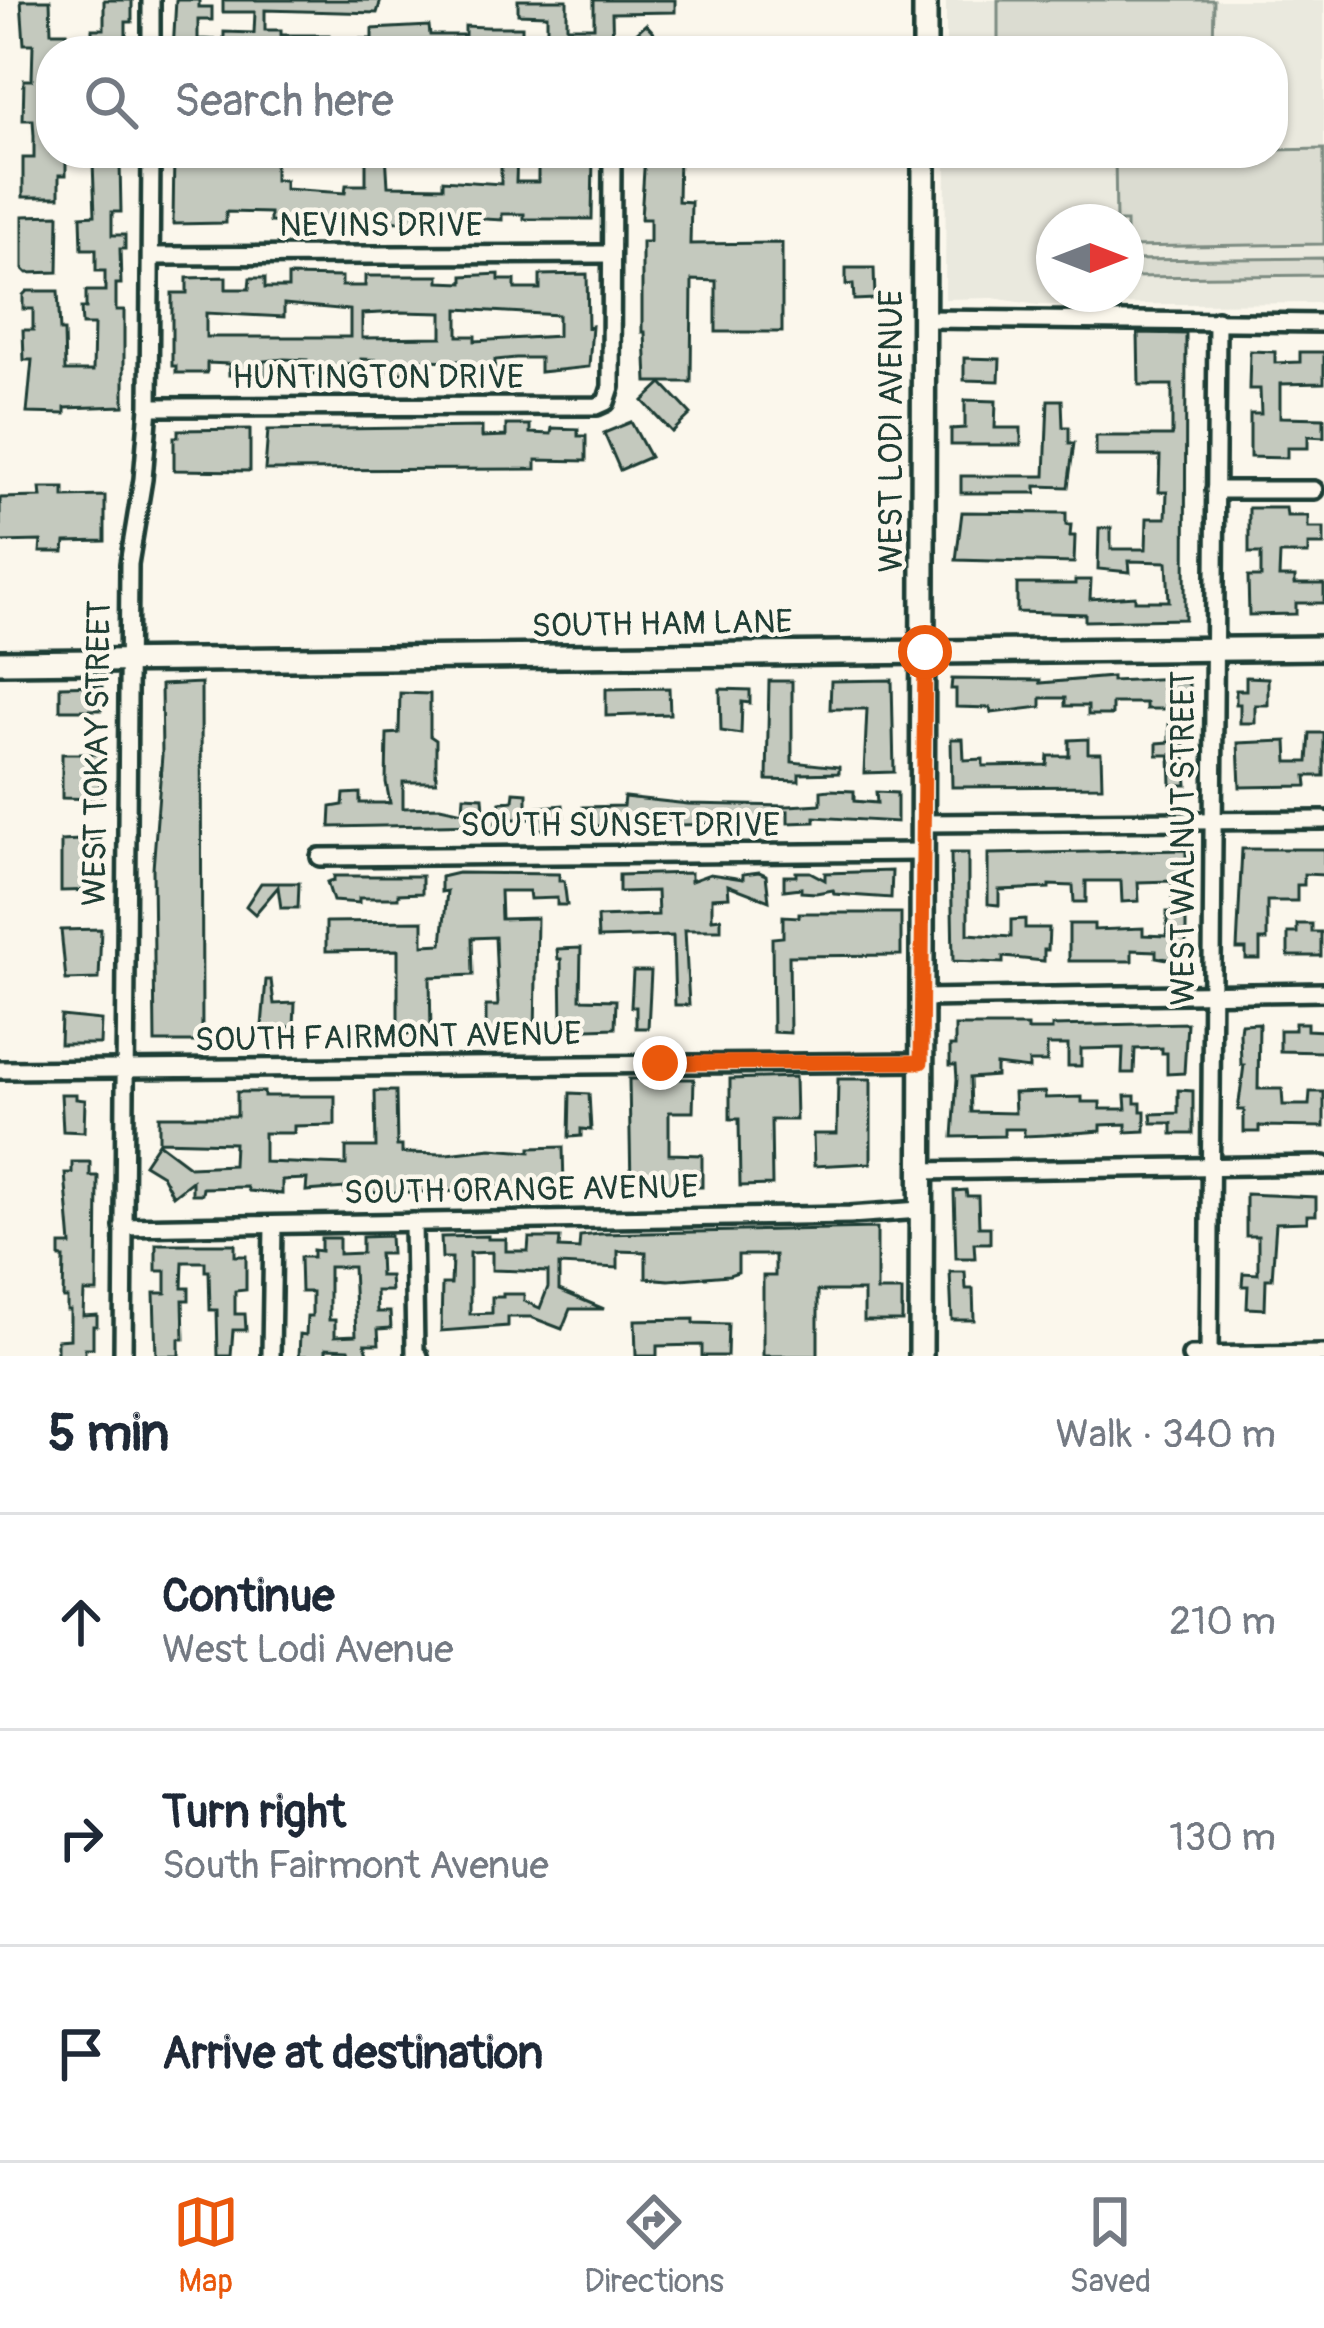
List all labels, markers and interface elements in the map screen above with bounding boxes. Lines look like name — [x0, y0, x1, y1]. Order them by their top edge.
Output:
search box — [36, 36, 1288, 168]
icon: search — [78, 69, 144, 135]
text: Search here — [174, 74, 394, 130]
north arrow — [1036, 204, 1144, 312]
street label: NEVINS DRIVE — [279, 205, 483, 246]
street label: WEST LODI AVENUE — [871, 290, 912, 572]
street label: HUNTINGTON DRIVE — [232, 357, 524, 398]
street label: WEST TOKAY STREET — [74, 600, 120, 906]
street label: SOUTH HAM LANE — [531, 601, 793, 647]
route start — [898, 625, 952, 679]
street label: WEST WALNUT STREET — [1163, 670, 1204, 1006]
street label: SOUTH SUNSET DRIVE — [460, 805, 780, 846]
street label: SOUTH FAIRMONT AVENUE — [194, 1013, 582, 1061]
route end — [633, 1036, 687, 1090]
street label: SOUTH ORANGE AVENUE — [343, 1166, 699, 1214]
text: 5 min — [48, 1402, 169, 1466]
text: Walk · 340 m — [1055, 1410, 1276, 1459]
text: Continue — [162, 1569, 335, 1625]
icon: ahead — [48, 1589, 114, 1655]
text: 210 m — [1169, 1597, 1276, 1646]
text: West Lodi Avenue — [162, 1625, 454, 1674]
text: Turn right — [162, 1785, 346, 1841]
icon: right — [48, 1805, 114, 1871]
text: 130 m — [1169, 1813, 1276, 1862]
text: South Fairmont Avenue — [162, 1841, 549, 1890]
icon: arrive — [48, 2021, 114, 2087]
text: Arrive at destination — [162, 2026, 543, 2082]
tab: Map — [173, 2189, 239, 2302]
tab: Directions — [584, 2189, 724, 2302]
tab: Saved — [1069, 2189, 1151, 2302]

